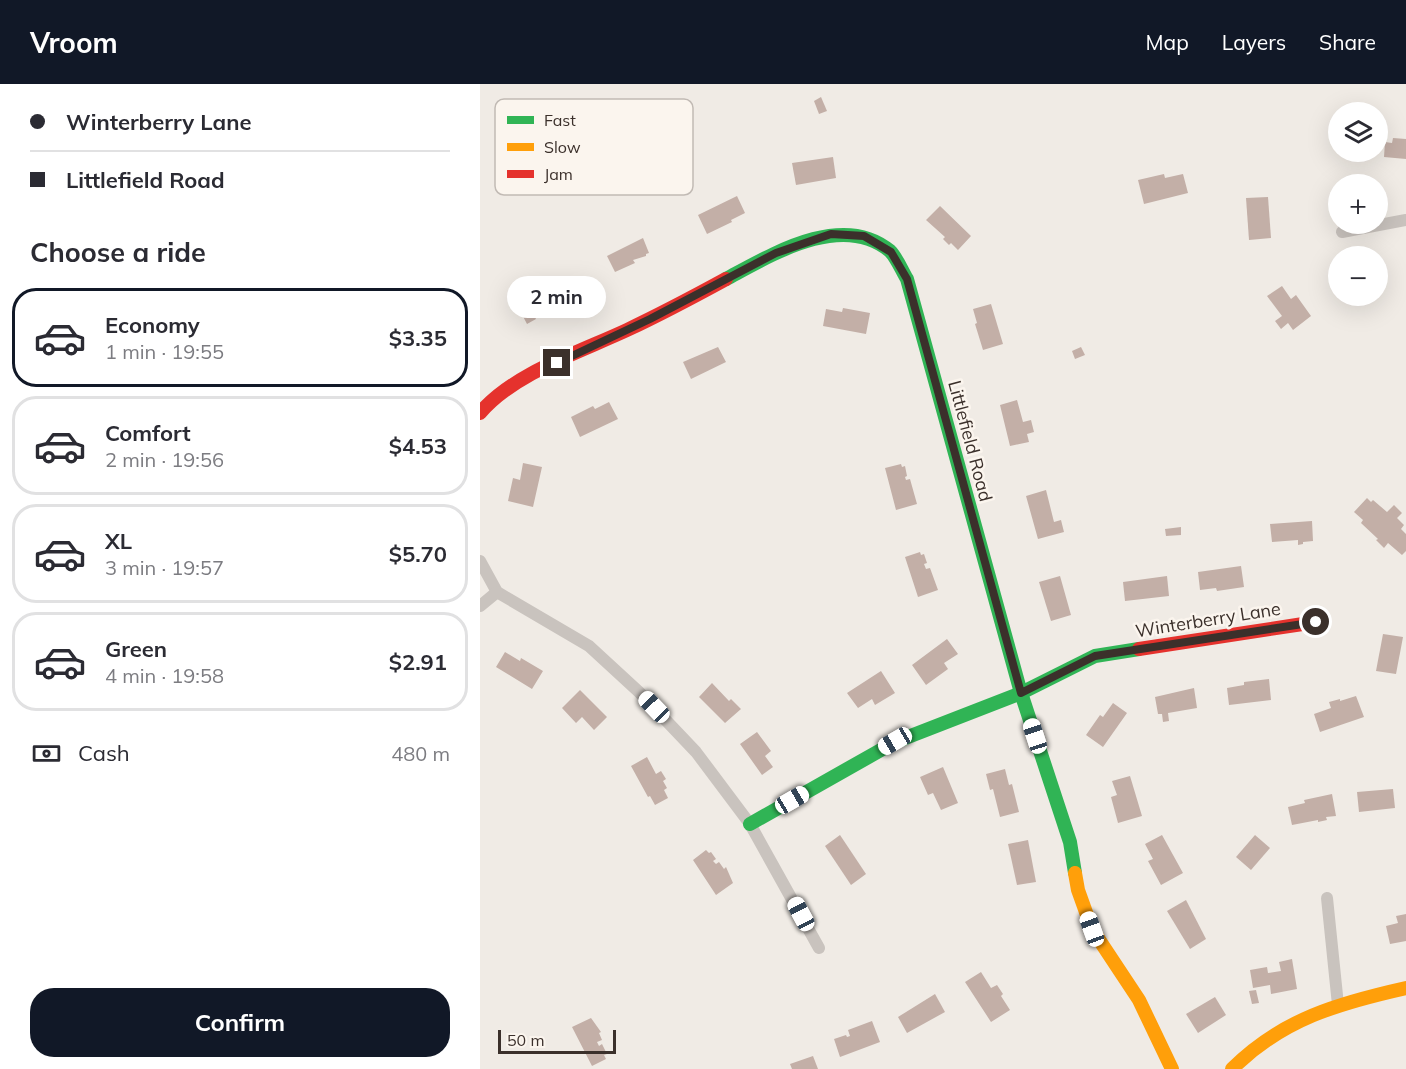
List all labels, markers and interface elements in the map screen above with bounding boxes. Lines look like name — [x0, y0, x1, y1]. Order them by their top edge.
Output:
text: Vroom — [30, 25, 118, 60]
text: Map — [1146, 29, 1189, 55]
text: Layers — [1222, 29, 1286, 55]
text: Share — [1319, 29, 1376, 55]
legend — [495, 99, 693, 195]
map controls — [1328, 102, 1388, 306]
button: layers — [1328, 102, 1388, 162]
text: Winterberry Lane — [66, 108, 252, 136]
text: Fast — [544, 110, 576, 130]
text: Slow — [544, 137, 581, 157]
text: Jam — [544, 164, 573, 184]
text: Littlefield Road — [66, 166, 225, 194]
button: + — [1328, 174, 1388, 234]
text: Choose a ride — [30, 235, 206, 269]
button: − — [1328, 246, 1388, 306]
callout: 2 min — [508, 276, 607, 318]
text: 2 min — [530, 284, 583, 309]
icon: car — [33, 311, 87, 365]
text: Economy — [105, 311, 200, 339]
text: $3.35 — [389, 324, 447, 352]
text: 1 min · 19:55 — [105, 339, 224, 364]
route end — [543, 349, 570, 376]
street label: Littlefield Road — [943, 378, 998, 504]
icon: car — [33, 419, 87, 473]
text: Comfort — [105, 419, 191, 447]
text: $4.53 — [389, 432, 447, 460]
text: 2 min · 19:56 — [105, 447, 224, 472]
icon: car — [33, 527, 87, 581]
text: XL — [105, 527, 132, 555]
text: $5.70 — [389, 540, 447, 568]
text: 3 min · 19:57 — [105, 555, 224, 580]
street label: Winterberry Lane — [1134, 597, 1282, 642]
route start — [1302, 608, 1329, 635]
icon: car — [33, 635, 87, 689]
text: Green — [105, 635, 167, 663]
text: $2.91 — [389, 648, 447, 676]
text: 4 min · 19:58 — [105, 663, 224, 688]
car — [635, 688, 673, 726]
car — [1021, 716, 1049, 756]
car — [875, 724, 915, 758]
icon: cash — [30, 737, 63, 770]
text: Cash — [78, 739, 130, 767]
text: 480 m — [391, 741, 450, 766]
car — [772, 783, 812, 817]
car — [785, 894, 817, 934]
car — [1077, 909, 1107, 949]
button: Confirm — [30, 988, 450, 1057]
scale bar — [498, 1027, 616, 1054]
text: 50 m — [507, 1030, 544, 1050]

